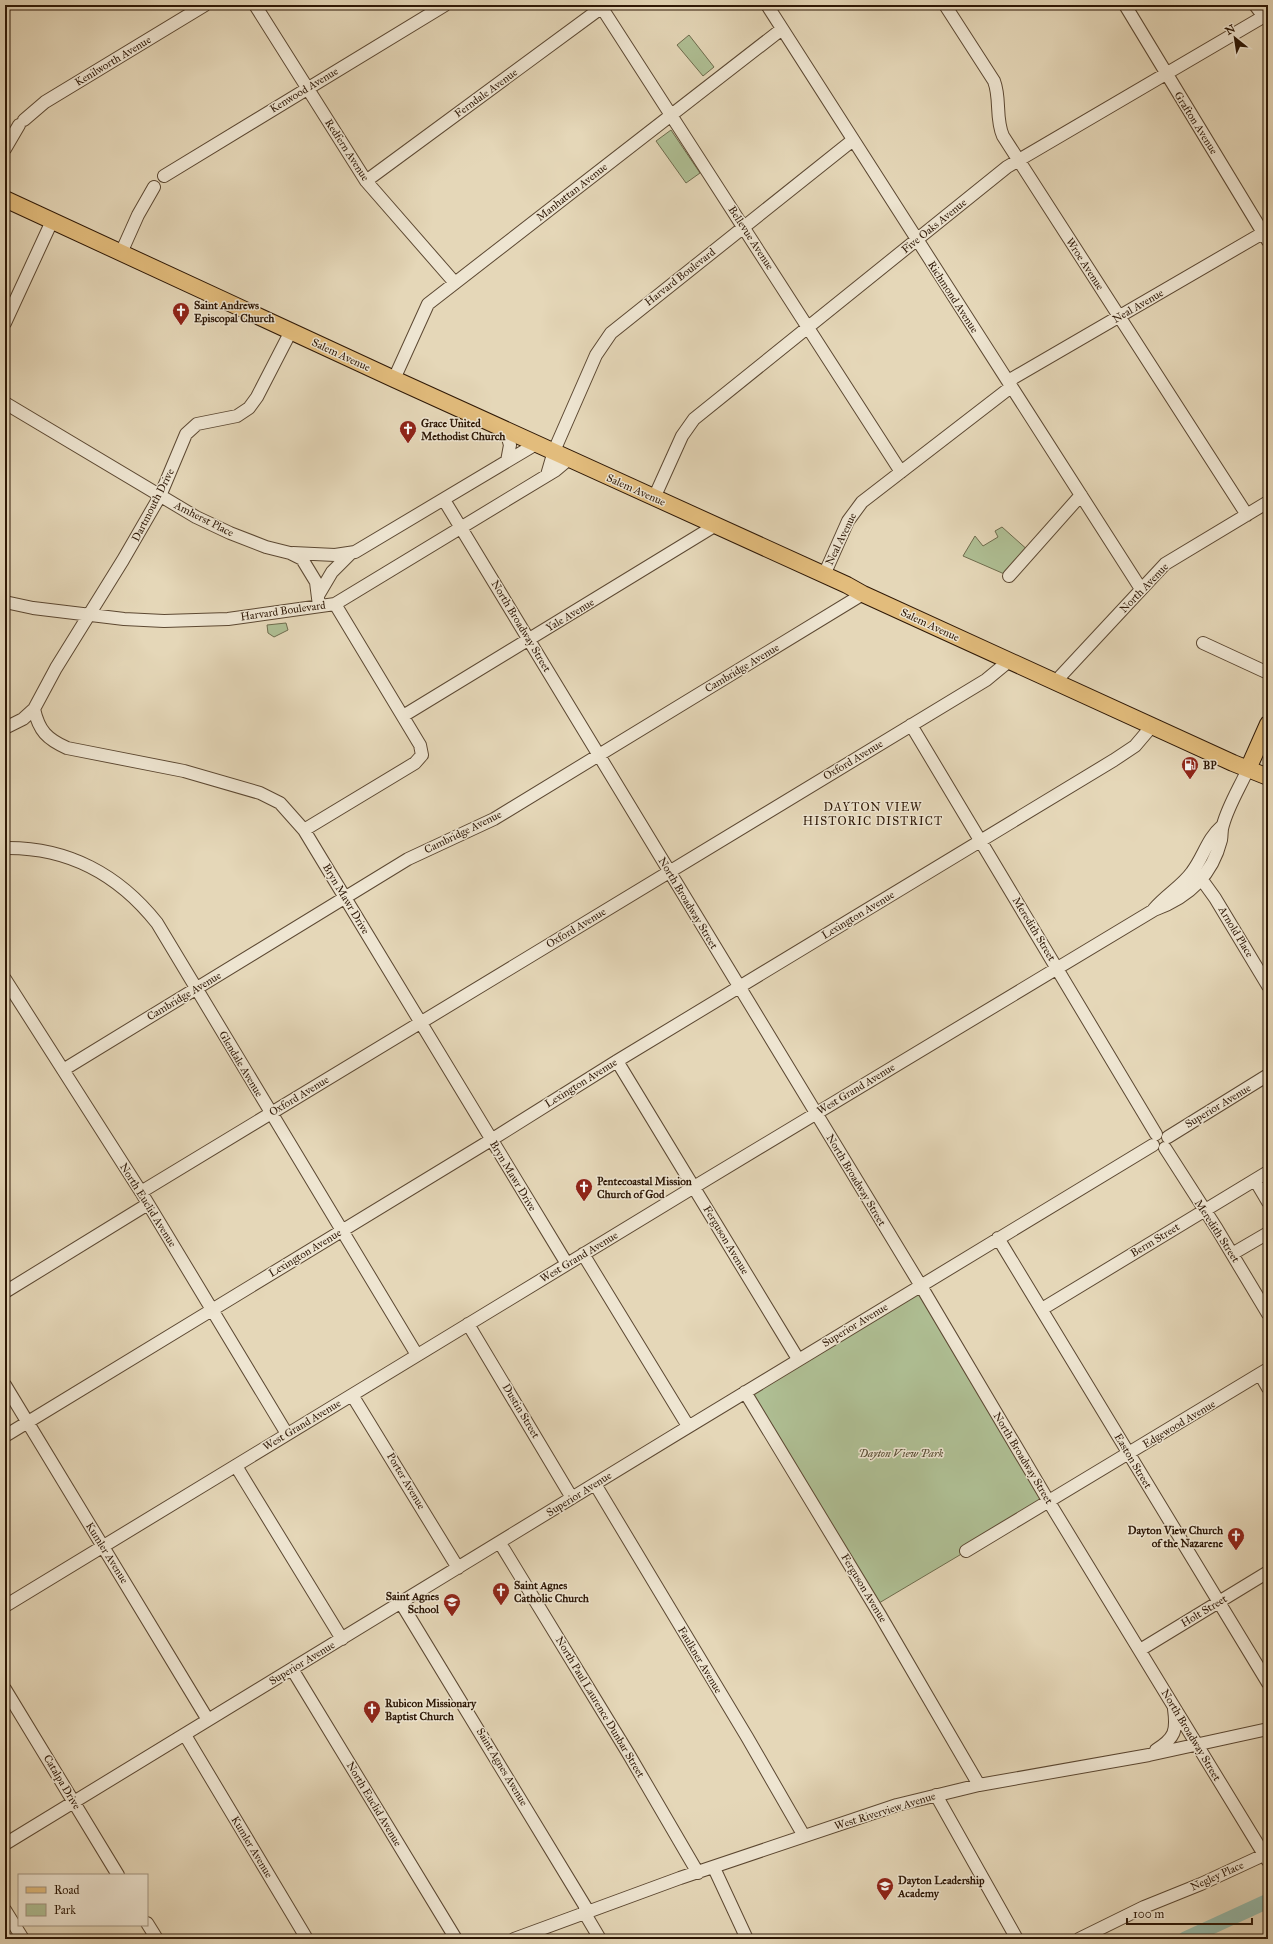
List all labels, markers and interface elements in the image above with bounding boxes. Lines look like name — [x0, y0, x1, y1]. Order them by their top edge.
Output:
north arrow — [1215, 18, 1255, 58]
text: N — [1223, 21, 1238, 38]
street label: Kenilworth Avenue — [73, 33, 154, 89]
street label: Kenwood Avenue — [267, 64, 341, 116]
street label: Ferndale Avenue — [452, 66, 520, 120]
street label: Grafton Avenue — [1172, 89, 1221, 157]
street label: Redfern Avenue — [322, 116, 372, 184]
street label: Manhattan Avenue — [534, 160, 610, 224]
street label: Five Oaks Avenue — [899, 196, 969, 256]
street label: Bellevue Avenue — [726, 204, 777, 273]
street label: Wroe Avenue — [1063, 235, 1107, 293]
street label: Harvard Boulevard — [642, 245, 718, 309]
street label: Richmond Avenue — [925, 259, 981, 336]
street label: Neal Avenue — [1110, 286, 1166, 326]
place label: Saint Andrews Episcopal Church — [194, 299, 275, 326]
church icon: Saint Andrews Episcopal Church — [171, 301, 191, 326]
street label: Salem Avenue — [310, 336, 373, 374]
place label: Grace United Methodist Church — [421, 417, 506, 443]
church icon: Grace United Methodist Church — [398, 419, 418, 444]
street label: Dartmouth Drive — [129, 466, 177, 544]
street label: Salem Avenue — [605, 471, 668, 509]
street label: Amherst Place — [171, 498, 236, 540]
street label: Neal Avenue — [823, 510, 859, 567]
street label: North Avenue — [1117, 560, 1171, 616]
street label: North Broadway Street — [488, 578, 554, 674]
street label: Yale Avenue — [544, 595, 597, 634]
street label: Harvard Boulevard — [239, 599, 327, 623]
street label: Salem Avenue — [899, 606, 962, 644]
street label: Cambridge Avenue — [702, 640, 782, 695]
street label: Oxford Avenue — [821, 737, 886, 783]
fuel station icon: BP — [1180, 755, 1200, 780]
place label: BP — [1203, 759, 1217, 772]
district label: DAYTON VIEW HISTORIC DISTRICT — [803, 800, 943, 828]
street label: Cambridge Avenue — [422, 807, 504, 856]
street label: North Broadway Street — [655, 855, 721, 951]
street label: Bryn Mawr Drive — [320, 861, 372, 937]
street label: Lexington Avenue — [819, 888, 897, 942]
street label: Meredith Street — [1010, 895, 1058, 964]
street label: Arnold Place — [1215, 903, 1256, 960]
street label: Oxford Avenue — [544, 905, 609, 951]
street label: Cambridge Avenue — [144, 968, 224, 1023]
street label: Glendale Avenue — [216, 1029, 266, 1100]
street label: Lexington Avenue — [543, 1055, 620, 1110]
street label: West Grand Avenue — [815, 1060, 898, 1117]
street label: Oxford Avenue — [267, 1073, 332, 1119]
street label: Superior Avenue — [1183, 1081, 1254, 1131]
street label: North Broadway Street — [823, 1132, 889, 1228]
street label: Bryn Mawr Drive — [487, 1138, 539, 1214]
street label: North Euclid Avenue — [117, 1161, 179, 1250]
place label: Pentecoastal Mission Church of God — [597, 1175, 692, 1201]
church icon: Pentecoastal Mission Church of God — [574, 1177, 594, 1202]
street label: Meredith Street — [1192, 1197, 1242, 1265]
street label: Ferguson Avenue — [700, 1203, 752, 1277]
street label: Berm Street — [1128, 1220, 1182, 1260]
street label: Lexington Avenue — [266, 1226, 344, 1280]
street label: West Grand Avenue — [538, 1228, 621, 1285]
street label: Superior Avenue — [820, 1300, 891, 1350]
street label: Dustin Street — [500, 1381, 542, 1441]
street label: West Grand Avenue — [261, 1396, 344, 1453]
street label: Edgewood Avenue — [1140, 1397, 1218, 1451]
street label: North Broadway Street — [990, 1410, 1056, 1506]
street label: Easton Street — [1112, 1431, 1155, 1491]
park label: Dayton View Park — [859, 1447, 944, 1460]
street label: Porter Avenue — [384, 1450, 428, 1512]
street label: Superior Avenue — [544, 1469, 614, 1519]
street label: Kumler Avenue — [83, 1520, 131, 1586]
place label: Dayton View Church of the Nazarene — [1128, 1524, 1224, 1550]
church icon: Dayton View Church of the Nazarene — [1226, 1526, 1246, 1551]
street label: Ferguson Avenue — [838, 1551, 890, 1625]
place label: Saint Agnes Catholic Church — [514, 1579, 590, 1605]
church icon: Saint Agnes Catholic Church — [491, 1581, 511, 1606]
place label: Saint Agnes School — [386, 1590, 440, 1616]
school or university icon: Saint Agnes School — [442, 1592, 462, 1617]
street label: Holt Street — [1179, 1592, 1230, 1630]
street label: Faulkner Avenue — [675, 1624, 725, 1696]
street label: North Paul Laurence Dunbar Street — [553, 1634, 647, 1780]
street label: Superior Avenue — [267, 1638, 338, 1688]
street label: North Broadway Street — [1158, 1687, 1224, 1783]
place label: Rubicon Missionary Baptist Church — [385, 1697, 477, 1724]
church icon: Rubicon Missionary Baptist Church — [362, 1699, 382, 1724]
street label: Saint Agnes Avenue — [474, 1726, 531, 1809]
street label: Catalpa Drive — [41, 1752, 84, 1812]
street label: North Euclid Avenue — [344, 1759, 405, 1849]
street label: West Riverview Avenue — [833, 1789, 937, 1833]
street label: Kumler Avenue — [228, 1814, 276, 1881]
street label: Negley Place — [1188, 1858, 1246, 1894]
legend — [18, 1874, 148, 1926]
place label: Dayton Leadership Academy — [897, 1874, 985, 1901]
school or university icon: Dayton Leadership Academy — [875, 1876, 895, 1901]
text: Road — [54, 1883, 80, 1897]
scale bar — [1127, 1900, 1252, 1926]
text: Park — [54, 1903, 76, 1917]
text: 100 m — [1133, 1907, 1164, 1921]

